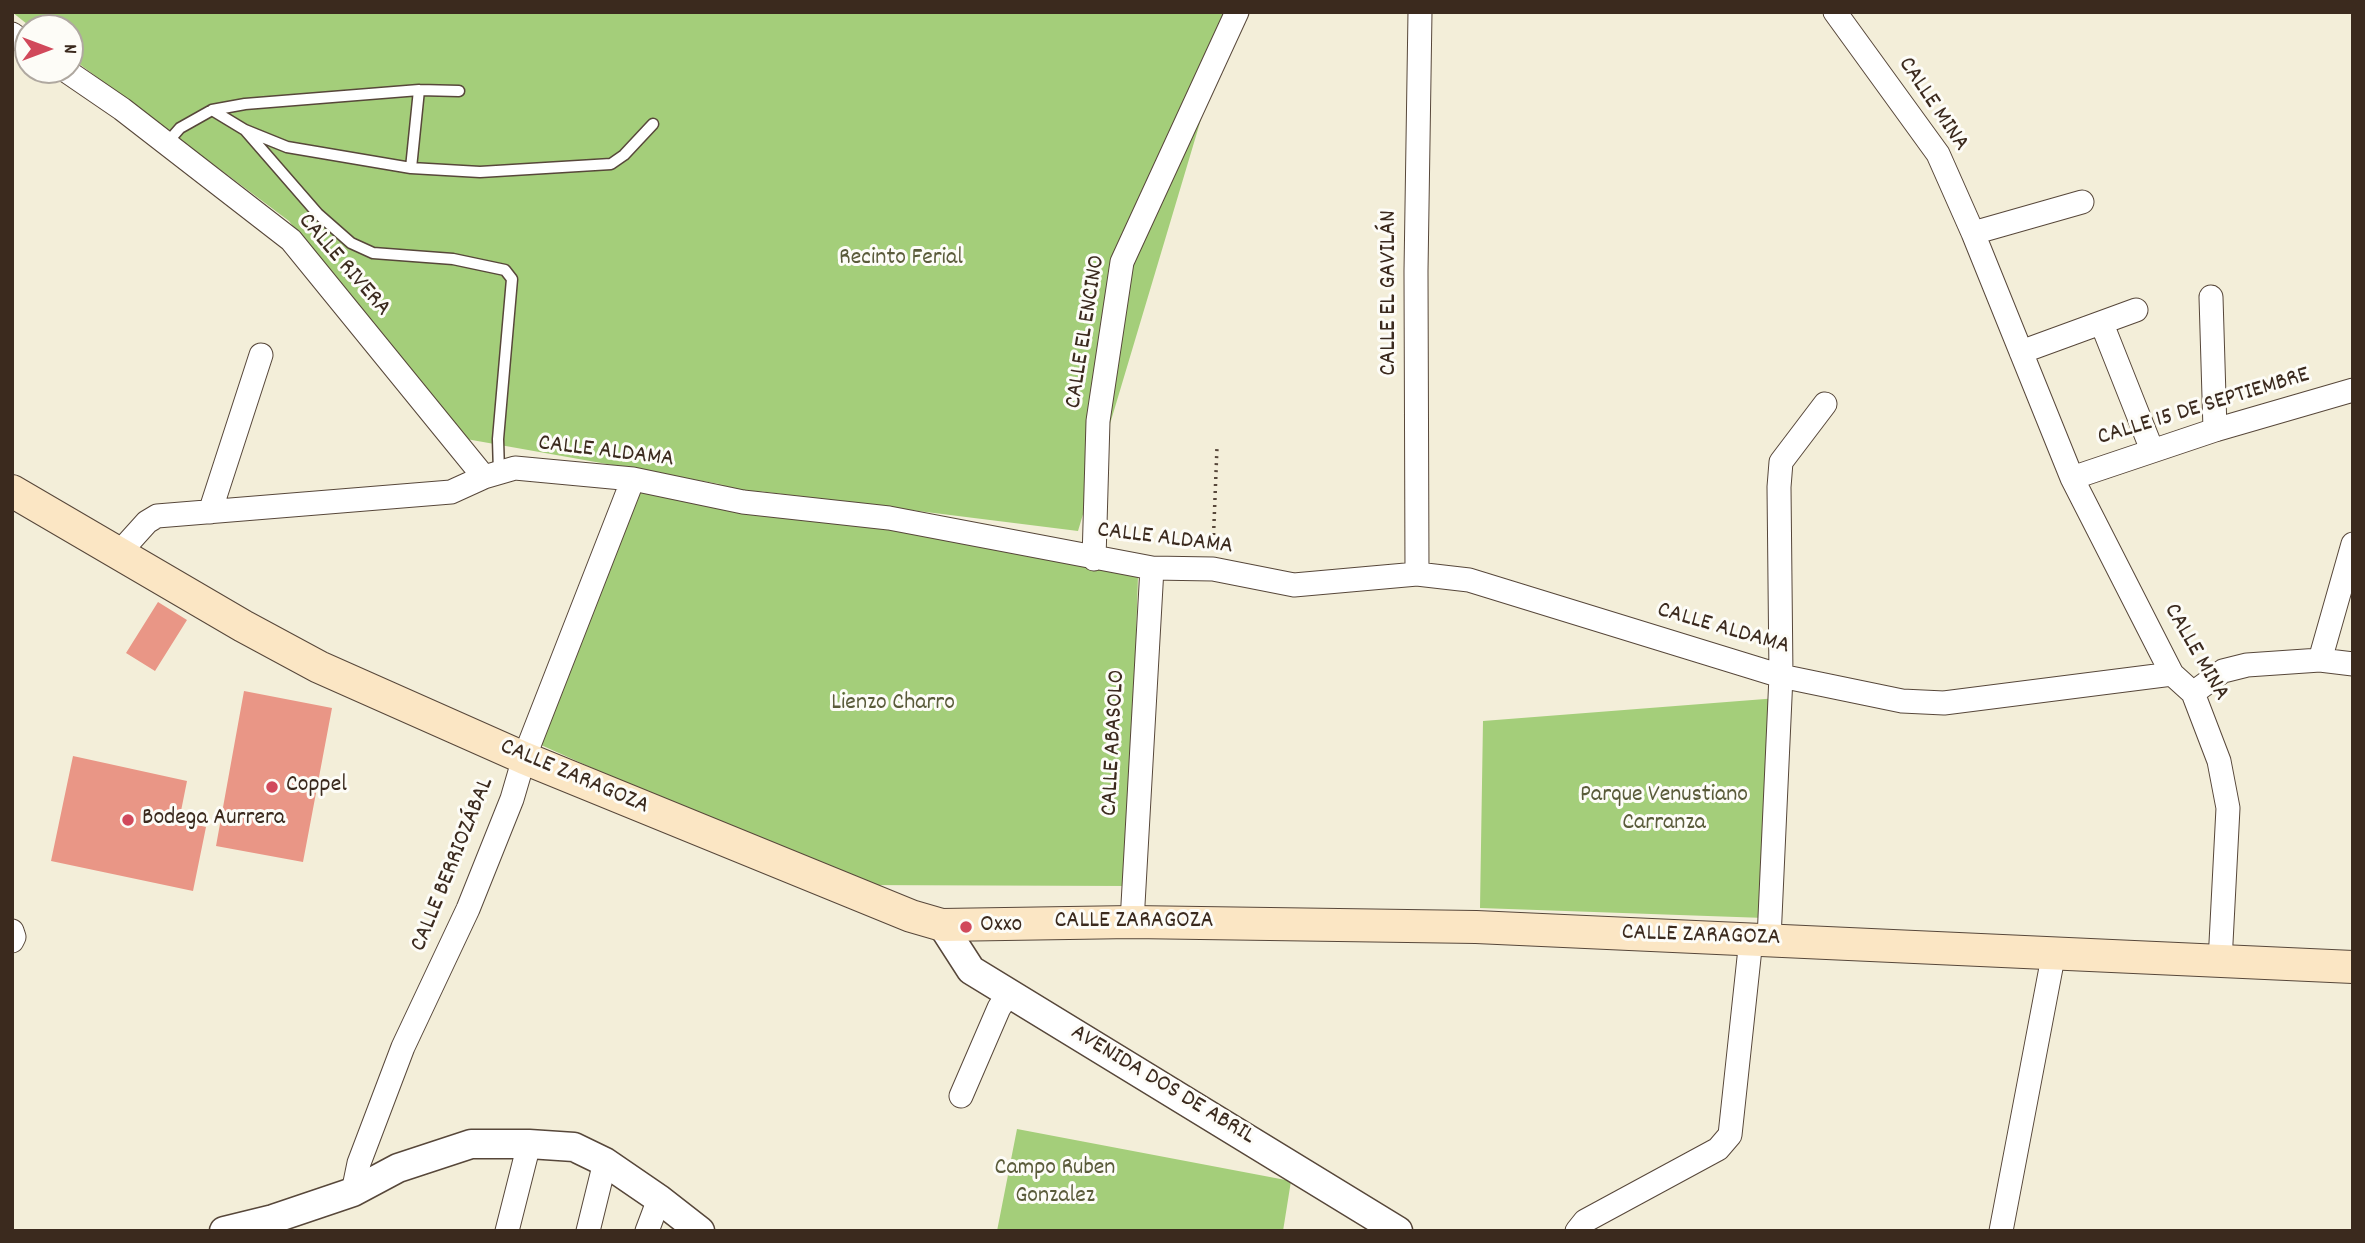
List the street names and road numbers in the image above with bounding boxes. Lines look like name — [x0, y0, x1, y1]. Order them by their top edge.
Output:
street label: CALLE MINA — [1890, 52, 1974, 158]
street label: CALLE RIVERA — [290, 208, 396, 324]
street label: CALLE EL GAVILÁN — [1377, 210, 1405, 376]
street label: CALLE EL ENCINO — [1061, 253, 1113, 411]
street label: CALLE 15 DE SEPTIEMBRE — [2095, 362, 2313, 454]
street label: CALLE ALDAMA — [536, 430, 676, 476]
street label: CALLE ALDAMA — [1095, 517, 1235, 563]
street label: CALLE ALDAMA — [1653, 597, 1793, 663]
street label: CALLE MINA — [2156, 599, 2234, 707]
street label: CALLE ABASOLO — [1097, 669, 1133, 817]
street label: CALLE ZARAGOZA — [495, 734, 653, 822]
street label: CALLE BERRIOZÁBAL — [406, 774, 502, 956]
street label: CALLE ZARAGOZA — [1054, 909, 1214, 937]
street label: CALLE ZARAGOZA — [1621, 920, 1781, 954]
street label: AVENIDA DOS DE ABRIL — [1064, 1020, 1260, 1152]

